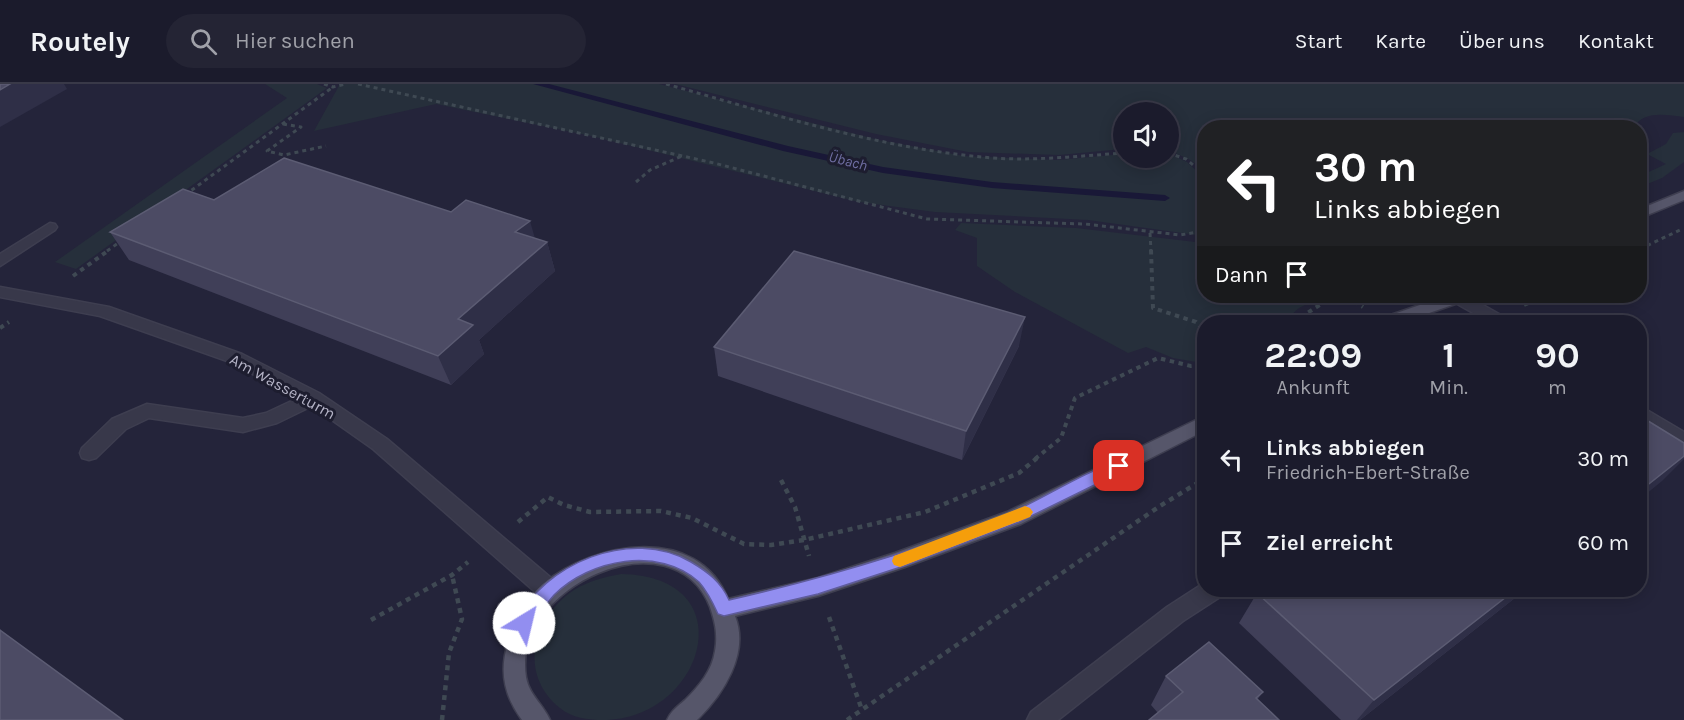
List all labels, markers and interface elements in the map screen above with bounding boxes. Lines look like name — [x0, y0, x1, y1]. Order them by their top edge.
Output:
search box — [166, 14, 586, 68]
text: Routely — [30, 25, 130, 58]
icon: search — [187, 25, 220, 58]
text: Hier suchen — [235, 28, 355, 54]
text: Start — [1295, 29, 1342, 53]
text: Karte — [1375, 29, 1426, 53]
text: Über uns — [1459, 29, 1545, 53]
text: Kontakt — [1578, 29, 1654, 53]
map controls — [1113, 102, 1179, 168]
button: sound — [1113, 102, 1179, 168]
text: 30 m — [1314, 142, 1417, 192]
icon: left — [1215, 144, 1293, 222]
water label: Übach — [827, 148, 869, 174]
text: Links abbiegen — [1314, 193, 1501, 225]
icon: arrive — [1280, 258, 1313, 291]
text: Dann — [1215, 262, 1268, 288]
text: 22:09 — [1264, 334, 1362, 376]
text: 1 — [1442, 334, 1455, 376]
text: 90 — [1535, 334, 1580, 376]
street label: Am Wasserturm — [227, 350, 339, 423]
text: Ankunft — [1276, 376, 1350, 399]
text: Min. — [1429, 376, 1468, 399]
text: m — [1548, 376, 1567, 399]
text: Links abbiegen — [1266, 435, 1425, 461]
pin — [1093, 440, 1144, 491]
icon: left — [1215, 443, 1248, 476]
text: 30 m — [1577, 446, 1629, 472]
icon: arrive — [1102, 449, 1135, 482]
text: Friedrich-Ebert-Straße — [1266, 461, 1470, 484]
icon: arrive — [1215, 527, 1248, 560]
text: Ziel erreicht — [1266, 530, 1393, 556]
text: 60 m — [1578, 530, 1629, 556]
position arrow — [492, 591, 556, 655]

